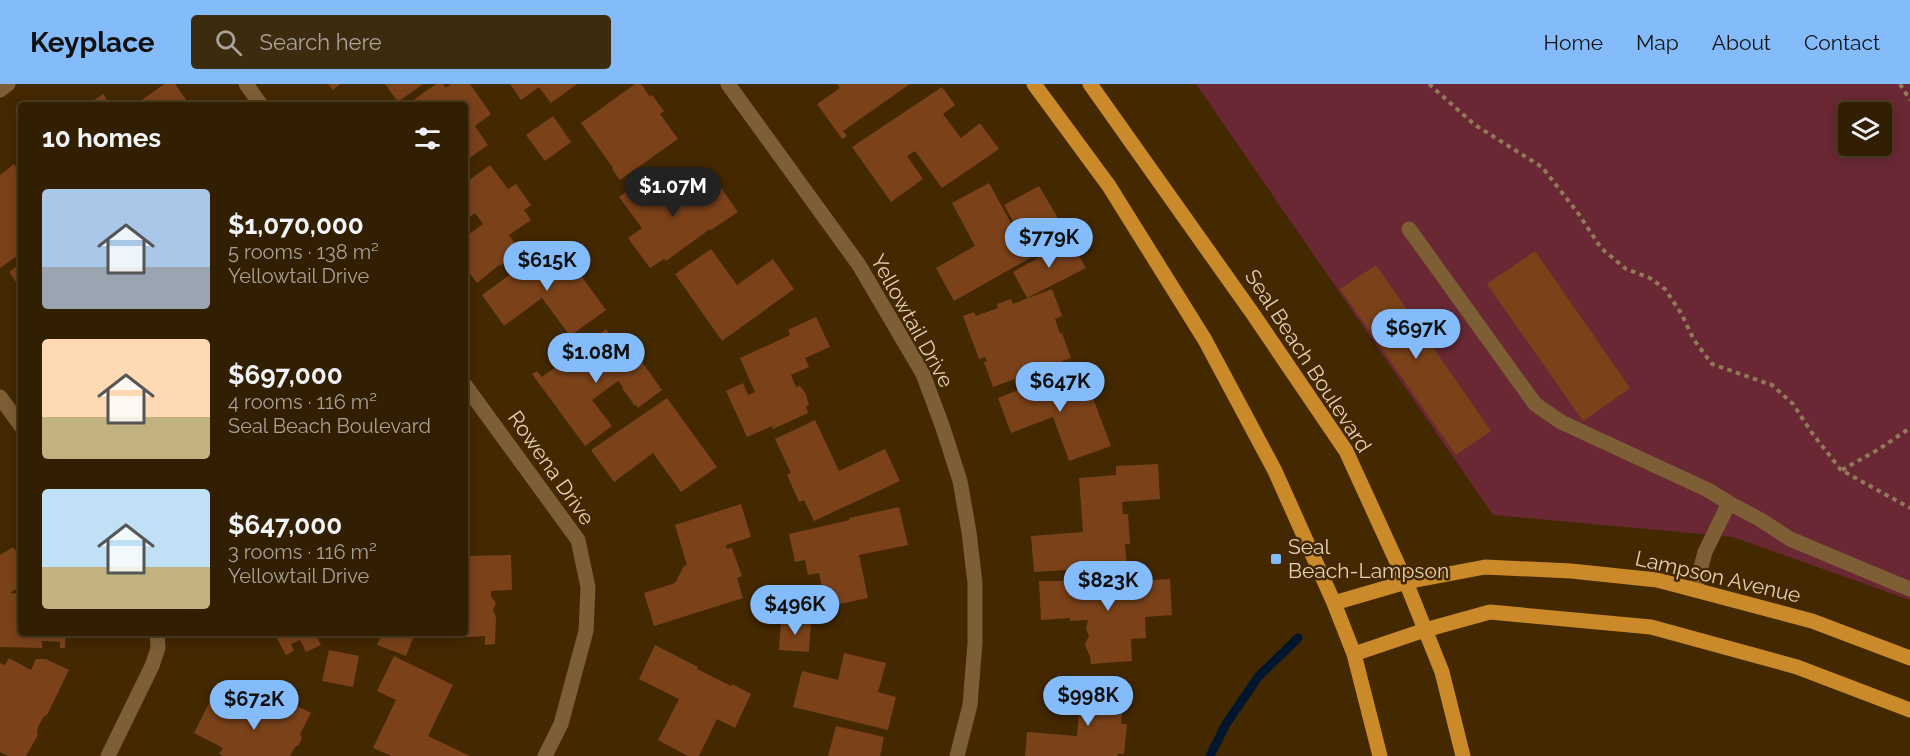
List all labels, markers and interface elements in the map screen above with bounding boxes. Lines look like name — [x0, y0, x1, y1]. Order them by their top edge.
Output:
search box — [191, 15, 611, 69]
text: Keyplace — [30, 26, 155, 59]
icon: search — [212, 26, 245, 59]
text: Search here — [260, 29, 382, 55]
text: Home — [1544, 30, 1603, 55]
text: Map — [1636, 30, 1679, 55]
text: About — [1712, 30, 1771, 55]
text: Contact — [1804, 30, 1880, 55]
map controls — [1838, 102, 1892, 156]
button: layers — [1838, 102, 1892, 156]
icon: filters — [411, 122, 444, 155]
text: 10 homes — [42, 123, 161, 153]
pin: $1.07M — [624, 167, 722, 218]
text: $1.07M — [639, 174, 707, 198]
text: $1,070,000 — [228, 210, 364, 240]
icon: home — [90, 213, 162, 285]
pin: $779K — [1007, 218, 1091, 269]
text: $779K — [1019, 225, 1079, 249]
text: 5 rooms · 138 m² — [228, 240, 379, 264]
pin: $615K — [505, 241, 589, 292]
text: $615K — [517, 248, 577, 272]
street label: Yellowtail Drive — [866, 250, 959, 392]
text: Yellowtail Drive — [228, 264, 369, 288]
street label: Seal Beach Boulevard — [1240, 265, 1377, 457]
pin: $697K — [1374, 309, 1458, 360]
text: $697K — [1385, 316, 1447, 340]
pin: $1.08M — [547, 333, 645, 384]
text: $1.08M — [562, 340, 630, 364]
text: $697,000 — [228, 360, 343, 390]
pin: $647K — [1018, 362, 1102, 413]
icon: home — [90, 363, 162, 435]
text: $647K — [1030, 369, 1090, 393]
text: 4 rooms · 116 m² — [228, 390, 377, 414]
street label: Rowena Drive — [503, 406, 600, 530]
text: Seal Beach Boulevard — [228, 414, 431, 438]
text: $647,000 — [228, 510, 342, 540]
icon: home — [90, 513, 162, 585]
place label: Seal Beach-Lampson — [1288, 534, 1449, 583]
text: 3 rooms · 116 m² — [228, 540, 377, 564]
street label: Lampson Avenue — [1633, 545, 1803, 608]
marker: Seal Beach-Lampson — [1269, 552, 1283, 566]
pin: $823K — [1066, 561, 1150, 612]
text: Yellowtail Drive — [228, 564, 369, 588]
text: $823K — [1078, 568, 1138, 592]
pin: $496K — [753, 585, 837, 636]
text: $496K — [764, 592, 826, 616]
pin: $998K — [1046, 676, 1130, 727]
pin: $672K — [212, 680, 296, 731]
text: $998K — [1057, 683, 1119, 707]
text: $672K — [224, 687, 284, 711]

